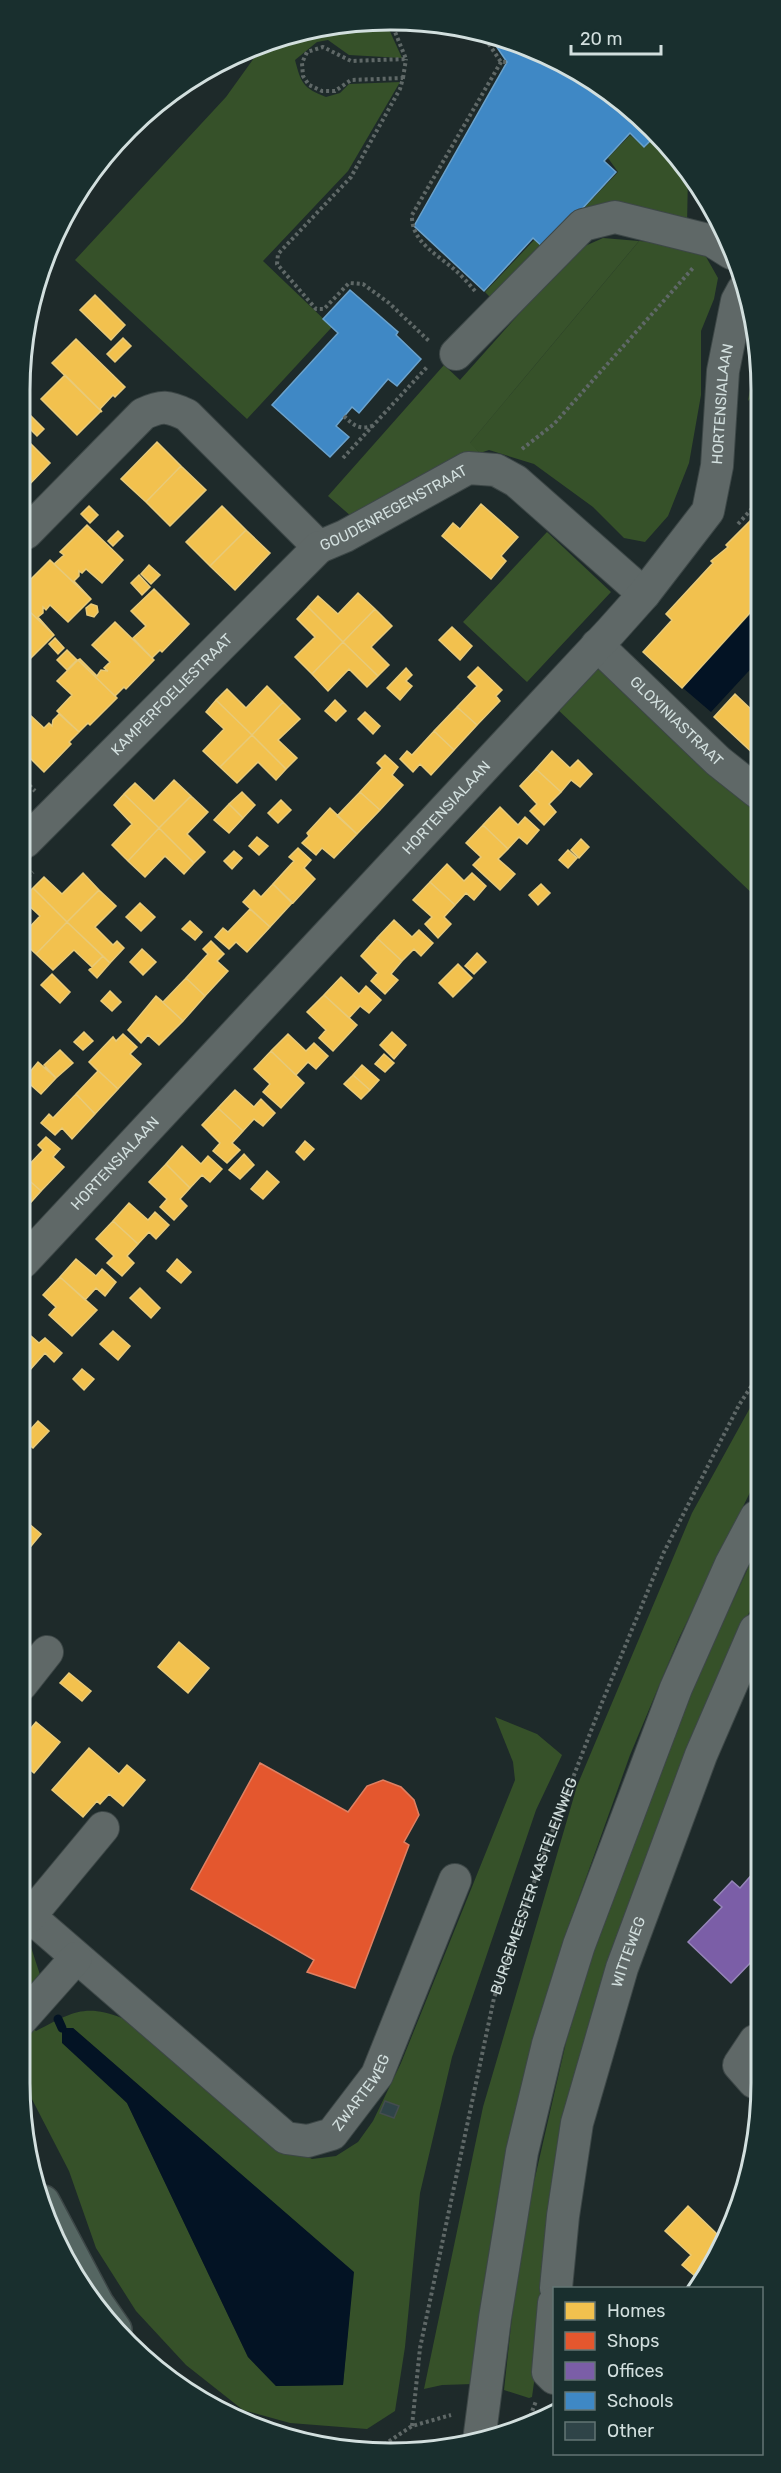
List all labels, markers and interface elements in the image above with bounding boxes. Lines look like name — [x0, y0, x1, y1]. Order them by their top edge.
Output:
scale bar — [571, 18, 661, 56]
text: 20 m — [580, 28, 622, 50]
street label: HORTENSIALAAN — [708, 342, 737, 465]
street label: GOUDENREGENSTRAAT — [317, 461, 471, 555]
street label: KAMPERFOELIESTRAAT — [107, 630, 237, 759]
street label: GLOXINIASTRAAT — [626, 672, 727, 770]
street label: HORTENSIALAAN — [398, 757, 494, 858]
street label: HORTENSIALAAN — [67, 1113, 163, 1214]
street label: BURGEMEESTER KASTELEINWEG — [487, 1775, 581, 1997]
street label: WITTEWEG — [608, 1914, 649, 1989]
street label: ZWARTEWEG — [329, 2052, 393, 2134]
legend — [553, 2287, 763, 2455]
text: Homes — [607, 2300, 665, 2322]
text: Shops — [607, 2330, 659, 2352]
text: Offices — [607, 2360, 664, 2382]
text: Schools — [607, 2390, 673, 2412]
text: Other — [607, 2420, 654, 2442]

